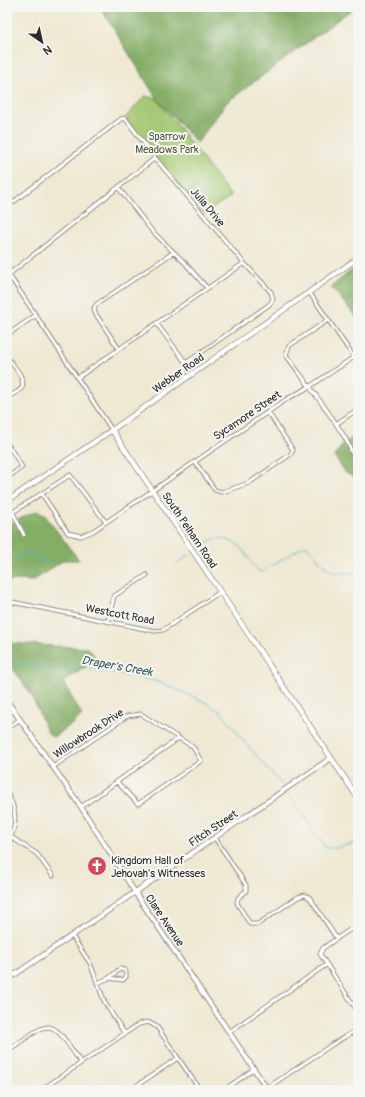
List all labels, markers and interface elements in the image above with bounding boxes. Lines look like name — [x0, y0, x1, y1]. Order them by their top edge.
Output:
north arrow — [22, 22, 62, 62]
text: N — [40, 42, 54, 58]
park label: Sparrow Meadows Park — [135, 130, 199, 156]
street label: Julia Drive — [188, 185, 228, 230]
street label: Webber Road — [150, 351, 207, 396]
street label: Sycamore Street — [211, 388, 284, 443]
street label: South Pelham Road — [159, 490, 220, 571]
street label: Westcott Road — [84, 601, 155, 628]
water label: Draper's Creek — [80, 653, 155, 680]
street label: Willowbrook Drive — [51, 706, 126, 761]
street label: Fitch Street — [186, 807, 241, 849]
place label: Kingdom Hall of Jehovah's Witnesses — [111, 854, 205, 880]
church icon: Kingdom Hall of Jehovah's Witnesses — [86, 855, 108, 877]
street label: Clare Avenue — [142, 892, 187, 949]

